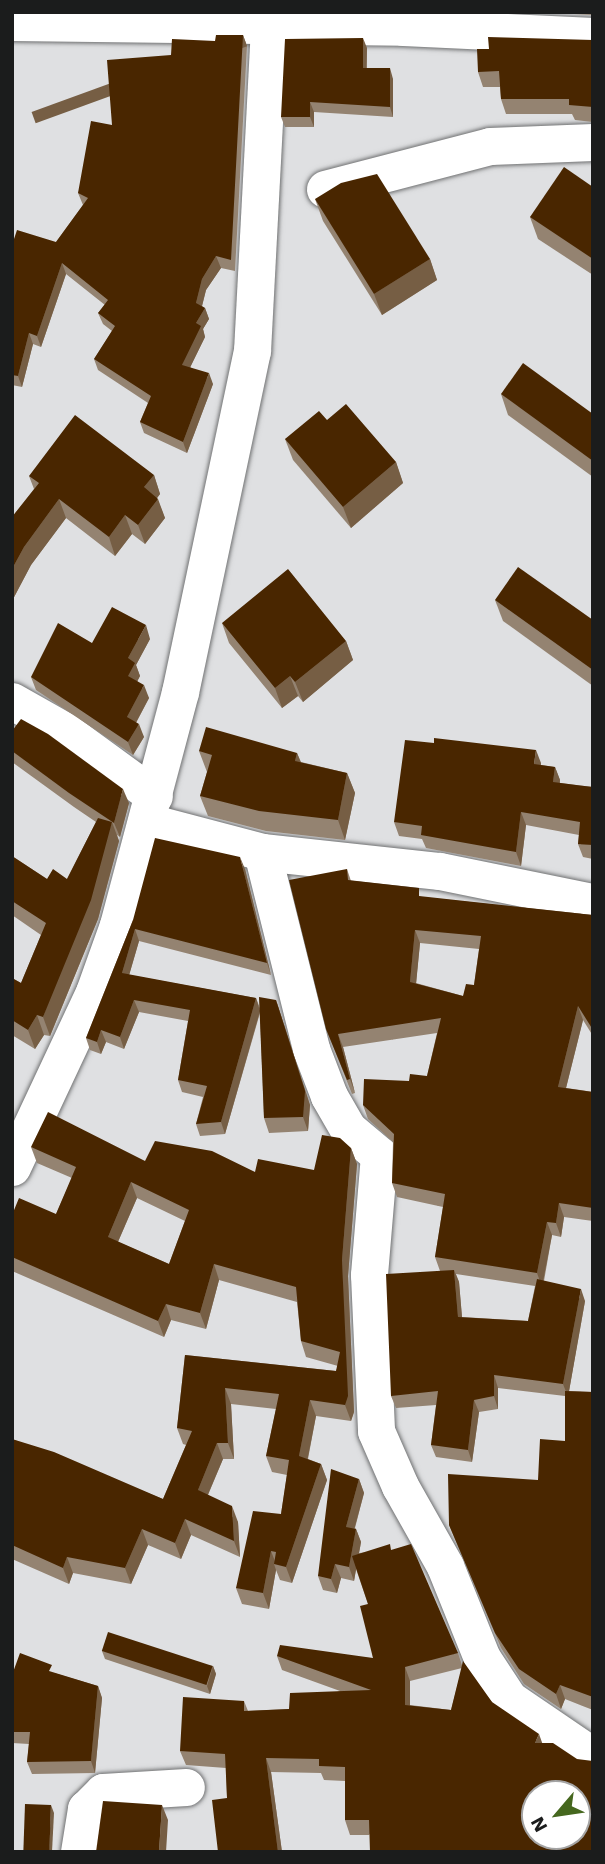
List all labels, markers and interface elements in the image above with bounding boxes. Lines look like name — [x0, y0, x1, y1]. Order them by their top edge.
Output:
north arrow — [521, 1780, 591, 1850]
text: N — [525, 1813, 552, 1836]

